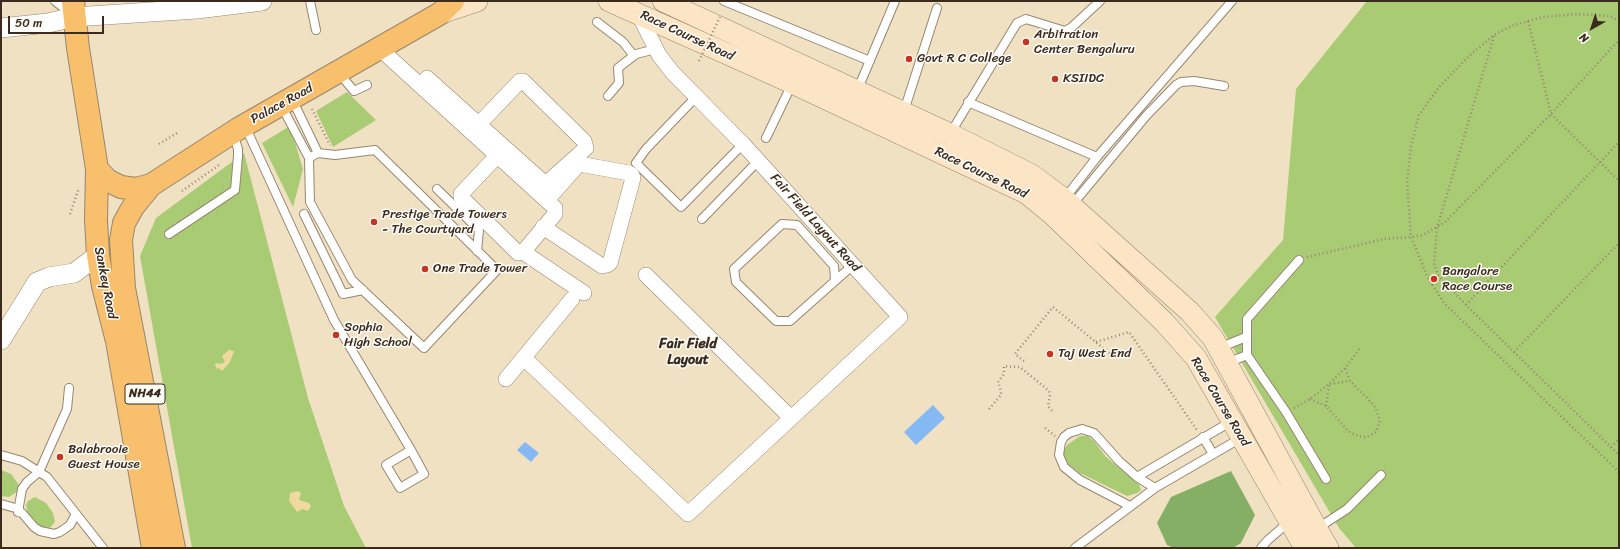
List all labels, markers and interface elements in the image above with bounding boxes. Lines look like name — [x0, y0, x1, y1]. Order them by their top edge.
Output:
street label: Race Course Road — [638, 7, 736, 65]
scale bar — [10, 8, 106, 34]
north arrow — [1572, 8, 1612, 48]
text: 50 m — [15, 12, 42, 34]
place label: Arbitration Center Bengaluru — [1034, 27, 1135, 58]
text: N — [1575, 28, 1593, 47]
marker: Arbitration Center Bengaluru — [1021, 37, 1031, 47]
place label: Govt R C College — [917, 51, 1011, 67]
marker: Govt R C College — [904, 54, 914, 64]
place label: KSIIDC — [1063, 71, 1104, 87]
marker: KSIIDC — [1050, 74, 1060, 84]
street label: Palace Road — [248, 81, 316, 127]
street label: Race Course Road — [932, 144, 1030, 202]
street label: Fair Field Layout Road — [767, 171, 863, 275]
place label: Prestige Trade Towers - The Courtyard — [382, 207, 507, 238]
marker: Prestige Trade Towers - The Courtyard — [369, 217, 379, 227]
street label: Sankey Road — [90, 246, 120, 320]
place label: One Trade Tower — [433, 261, 527, 277]
marker: One Trade Tower — [420, 264, 430, 274]
place label: Bangalore Race Course — [1442, 264, 1512, 295]
marker: Bangalore Race Course — [1429, 274, 1439, 284]
place label: Sophia High School — [344, 320, 412, 351]
marker: Sophia High School — [331, 330, 341, 340]
district label: Fair Field Layout — [659, 336, 717, 368]
place label: Taj West End — [1058, 346, 1131, 362]
marker: Taj West End — [1045, 349, 1055, 359]
street label: Race Course Road — [1187, 354, 1253, 450]
road number: NH44 — [125, 384, 165, 404]
place label: Balabrooie Guest House — [68, 442, 140, 473]
marker: Balabrooie Guest House — [55, 452, 65, 462]

